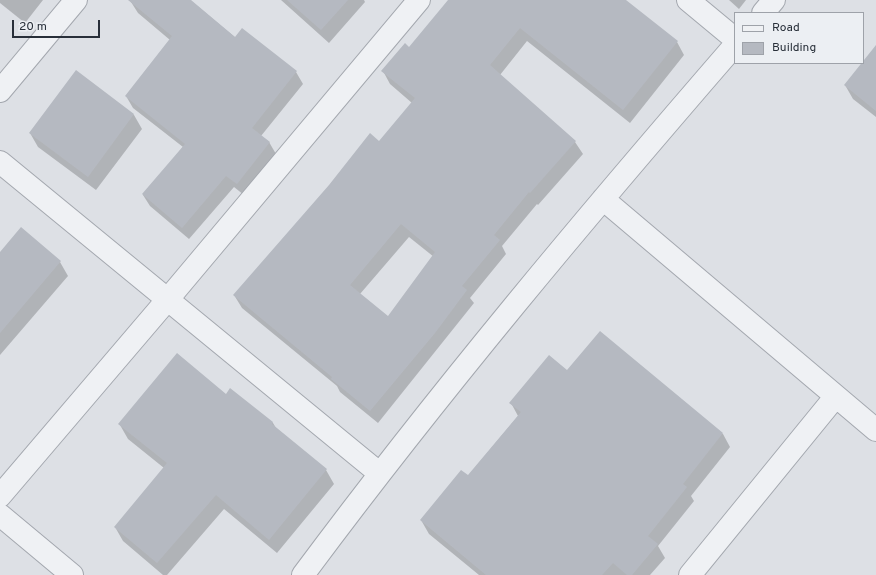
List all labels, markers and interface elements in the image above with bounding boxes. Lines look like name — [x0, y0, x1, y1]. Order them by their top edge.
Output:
scale bar — [14, 12, 102, 38]
legend — [734, 12, 864, 64]
text: 20 m — [19, 19, 47, 35]
text: Road — [772, 20, 800, 36]
text: Building — [772, 40, 816, 56]

